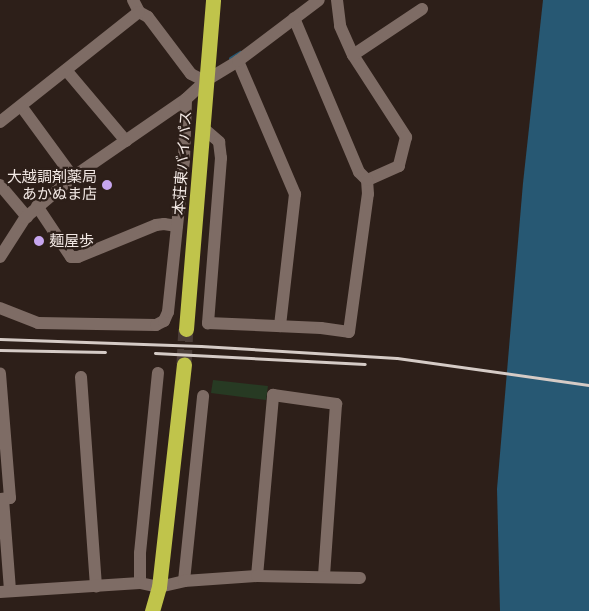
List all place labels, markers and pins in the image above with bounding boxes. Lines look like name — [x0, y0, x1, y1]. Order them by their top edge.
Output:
place label: 大越調剤薬局 あかぬま店 — [7, 167, 97, 202]
marker: 大越調剤薬局 あかぬま店 — [101, 179, 113, 191]
place label: 麺屋歩 — [49, 232, 94, 250]
marker: 麺屋歩 — [33, 235, 45, 247]

